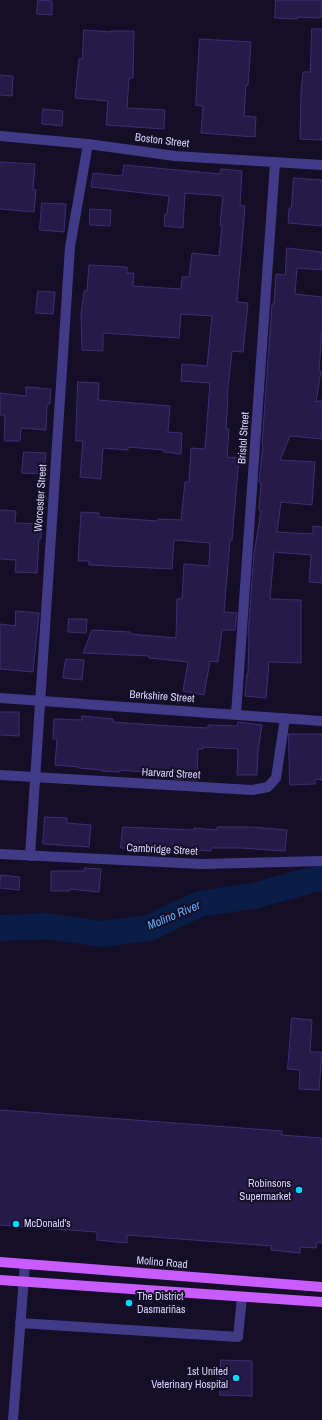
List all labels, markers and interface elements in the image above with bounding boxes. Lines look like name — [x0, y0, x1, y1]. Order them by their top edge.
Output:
street label: Boston Street — [134, 131, 190, 151]
street label: Bristol Street — [236, 412, 252, 464]
street label: Worcester Street — [32, 464, 50, 532]
street label: Berkshire Street — [129, 688, 195, 706]
street label: Harvard Street — [141, 766, 201, 782]
street label: Cambridge Street — [126, 842, 198, 858]
water label: Molino River — [146, 898, 202, 934]
place label: Robinsons Supermarket — [239, 1177, 291, 1203]
marker: Robinsons Supermarket — [294, 1185, 304, 1195]
place label: McDonald's — [24, 1217, 71, 1231]
marker: McDonald's — [11, 1219, 21, 1229]
street label: Molino Road — [136, 1254, 188, 1272]
place label: The District Dasmariñas — [137, 1290, 186, 1316]
marker: The District Dasmariñas — [124, 1298, 134, 1308]
place label: 1st United Veterinary Hospital — [151, 1365, 228, 1391]
marker: 1st United Veterinary Hospital — [231, 1373, 241, 1383]

